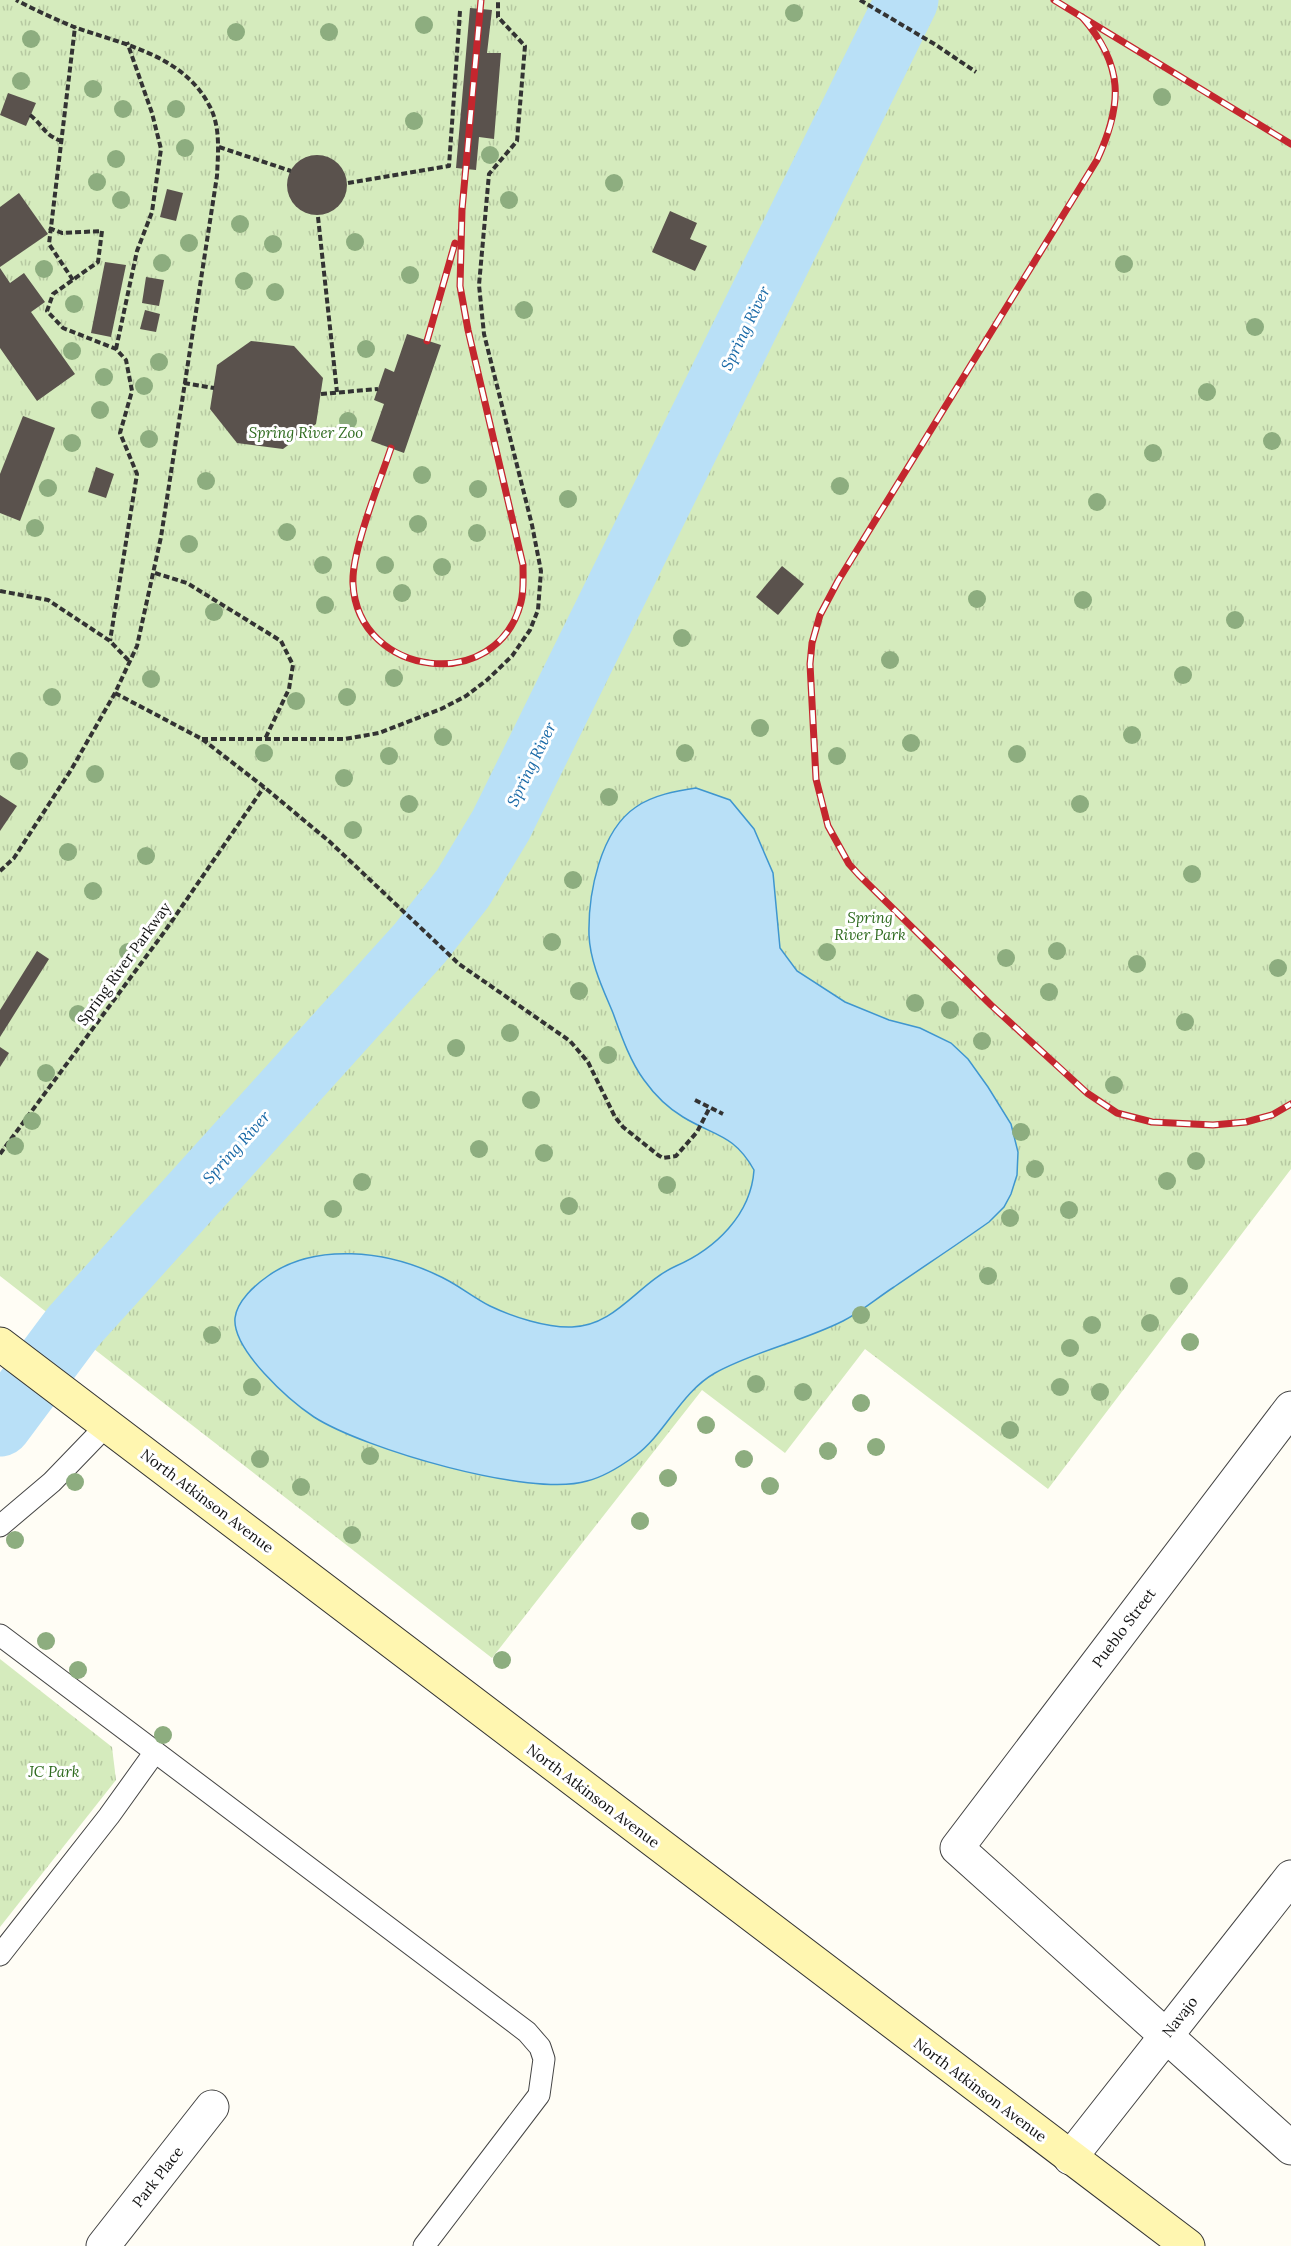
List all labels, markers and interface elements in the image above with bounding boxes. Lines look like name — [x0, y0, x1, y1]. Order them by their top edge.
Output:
water label: Spring River — [716, 282, 774, 373]
park label: Spring River Zoo — [249, 423, 363, 442]
water label: Spring River — [502, 718, 560, 809]
street label: Spring River Parkway — [72, 898, 175, 1029]
park label: Spring River Park — [834, 908, 906, 944]
water label: Spring River — [198, 1106, 274, 1188]
street label: North Atkinson Avenue — [137, 1444, 278, 1557]
street label: Pueblo Street — [1088, 1584, 1160, 1671]
street label: North Atkinson Avenue — [523, 1739, 664, 1852]
park label: JC Park — [27, 1762, 80, 1781]
street label: Navajo — [1158, 1992, 1202, 2041]
street label: North Atkinson Avenue — [910, 2033, 1051, 2146]
street label: Park Place — [128, 2142, 187, 2211]

